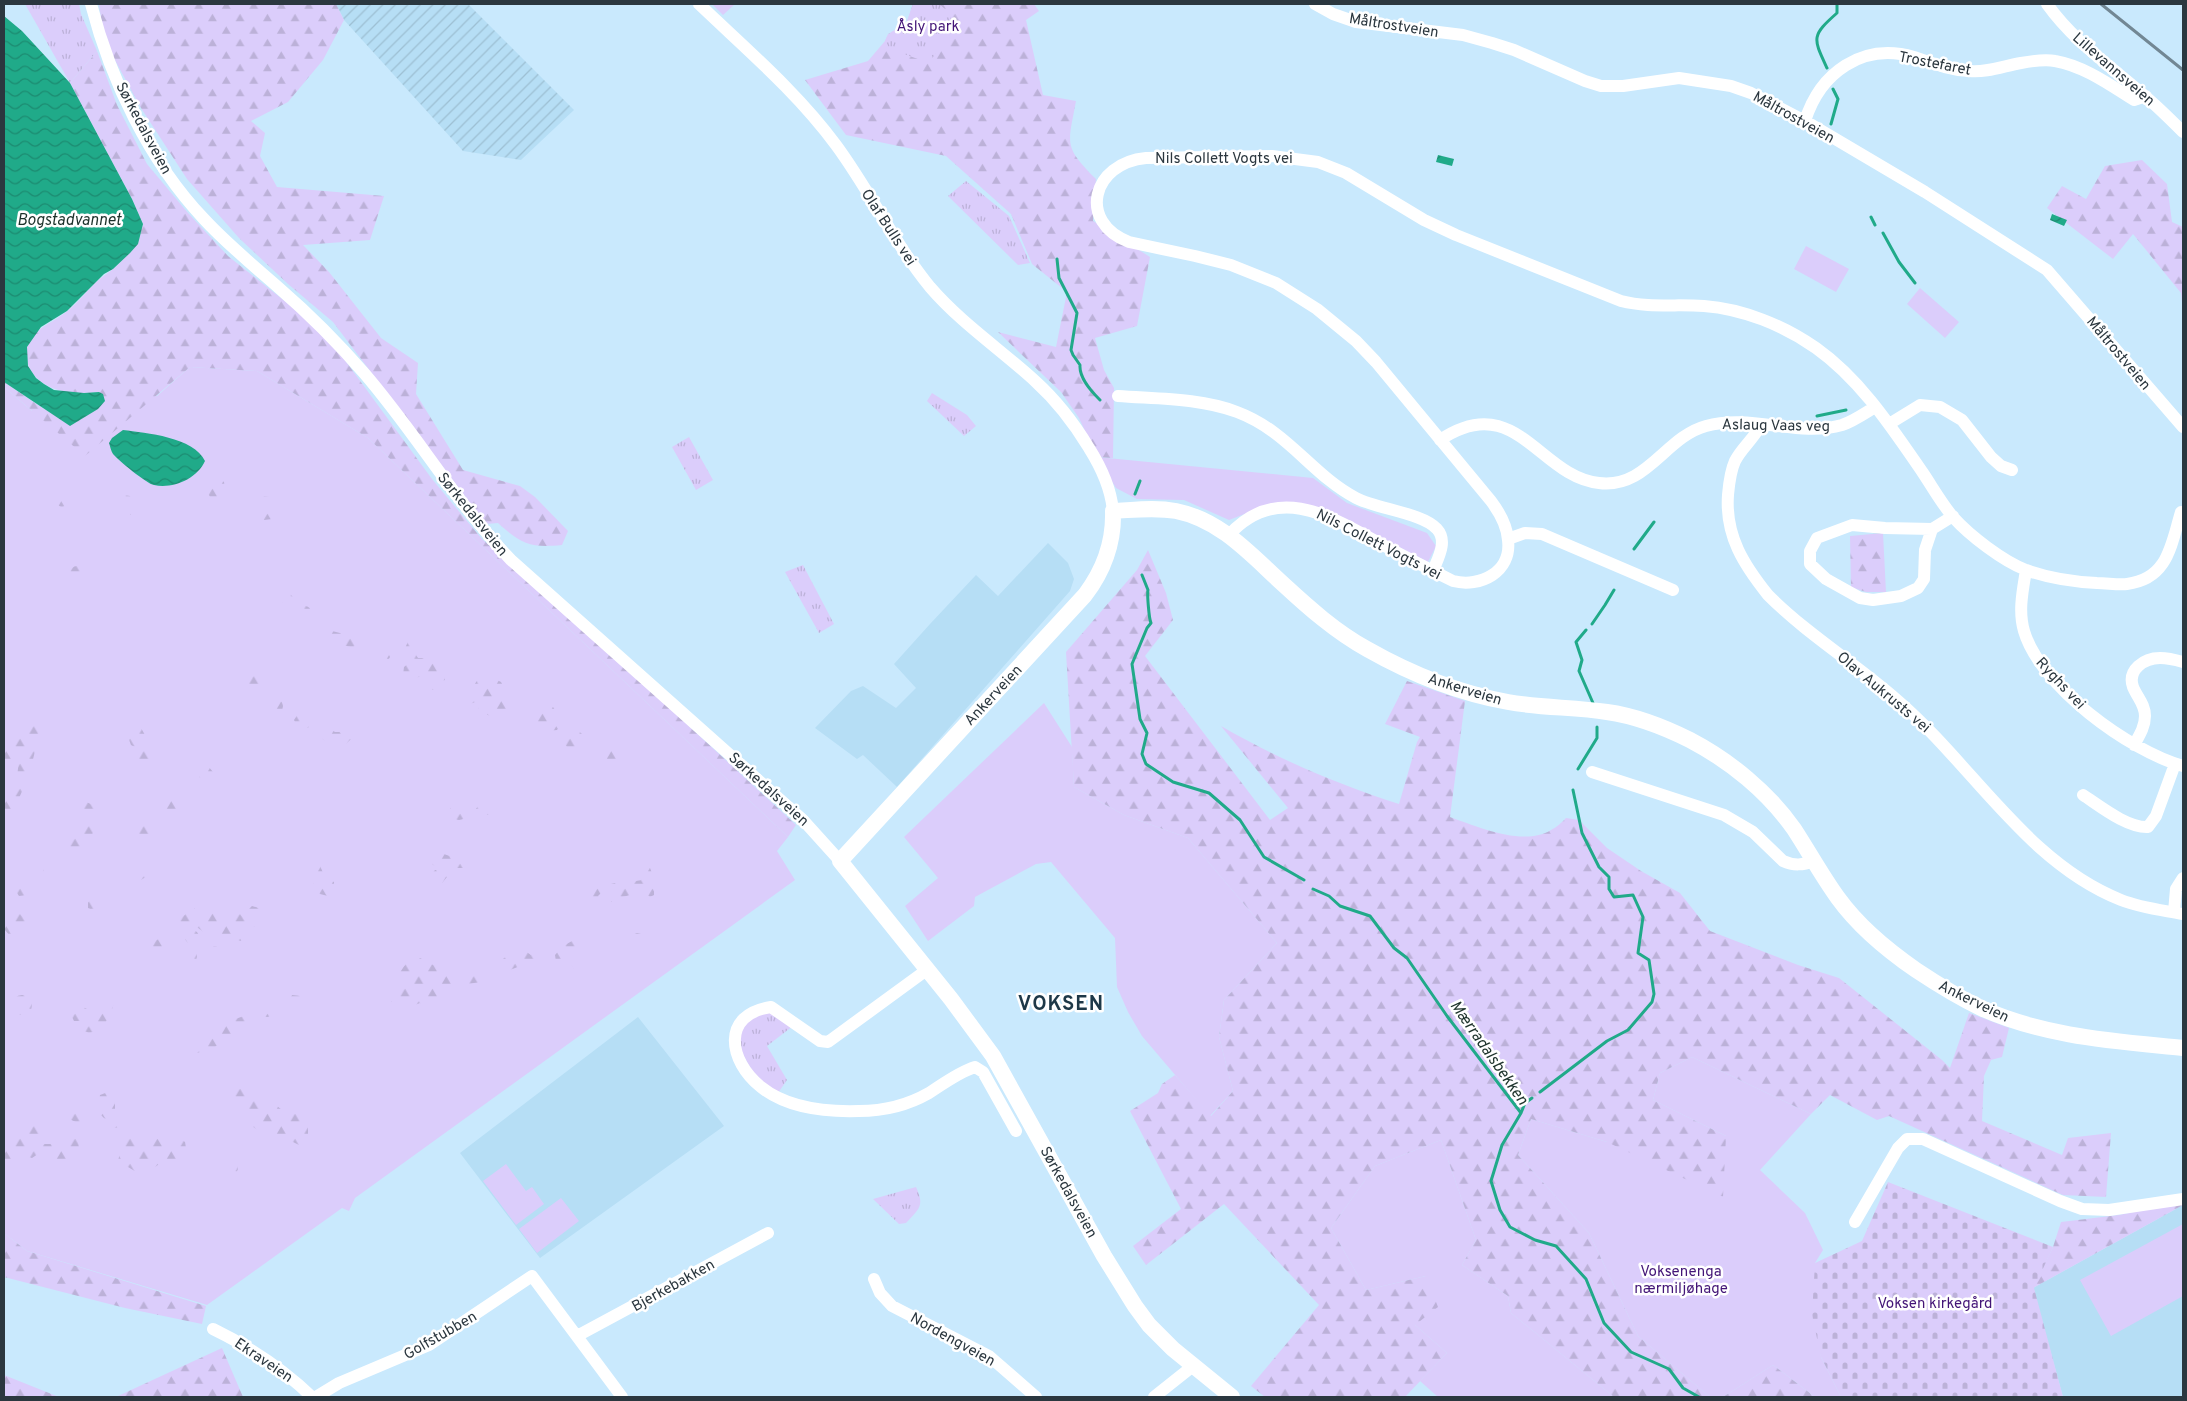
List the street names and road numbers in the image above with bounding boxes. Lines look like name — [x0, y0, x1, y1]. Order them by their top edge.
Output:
street label: Måltrostveien — [1348, 10, 1440, 43]
street label: Lillevannsveien — [2068, 29, 2158, 111]
street label: Trostefaret — [1897, 48, 1973, 81]
street label: Sørkedalsveien — [110, 79, 175, 178]
street label: Måltrostveien — [1749, 88, 1838, 149]
street label: Nils Collett Vogts vei — [1155, 150, 1293, 169]
street label: Olaf Bulls vei — [856, 186, 920, 270]
street label: Måltrostveien — [2081, 313, 2154, 395]
street label: Aslaug Vaas veg — [1722, 416, 1830, 437]
street label: Sørkedalsveien — [432, 469, 511, 560]
street label: Nils Collett Vogts vei — [1313, 506, 1444, 585]
street label: Olav Aukrusts vei — [1832, 648, 1934, 738]
street label: Ryghs vei — [2031, 654, 2089, 714]
street label: Ankerveien — [961, 662, 1027, 730]
street label: Ankerveien — [1425, 670, 1504, 711]
street label: Sørkedalsveien — [724, 749, 812, 831]
street label: Ankerveien — [1935, 977, 2012, 1028]
street label: Sørkedalsveien — [1035, 1144, 1101, 1242]
street label: Bjerkebakken — [629, 1256, 719, 1317]
street label: Golfstubben — [401, 1308, 481, 1365]
street label: Nordengveien — [906, 1309, 998, 1372]
street label: Ekraveien — [230, 1335, 296, 1388]

